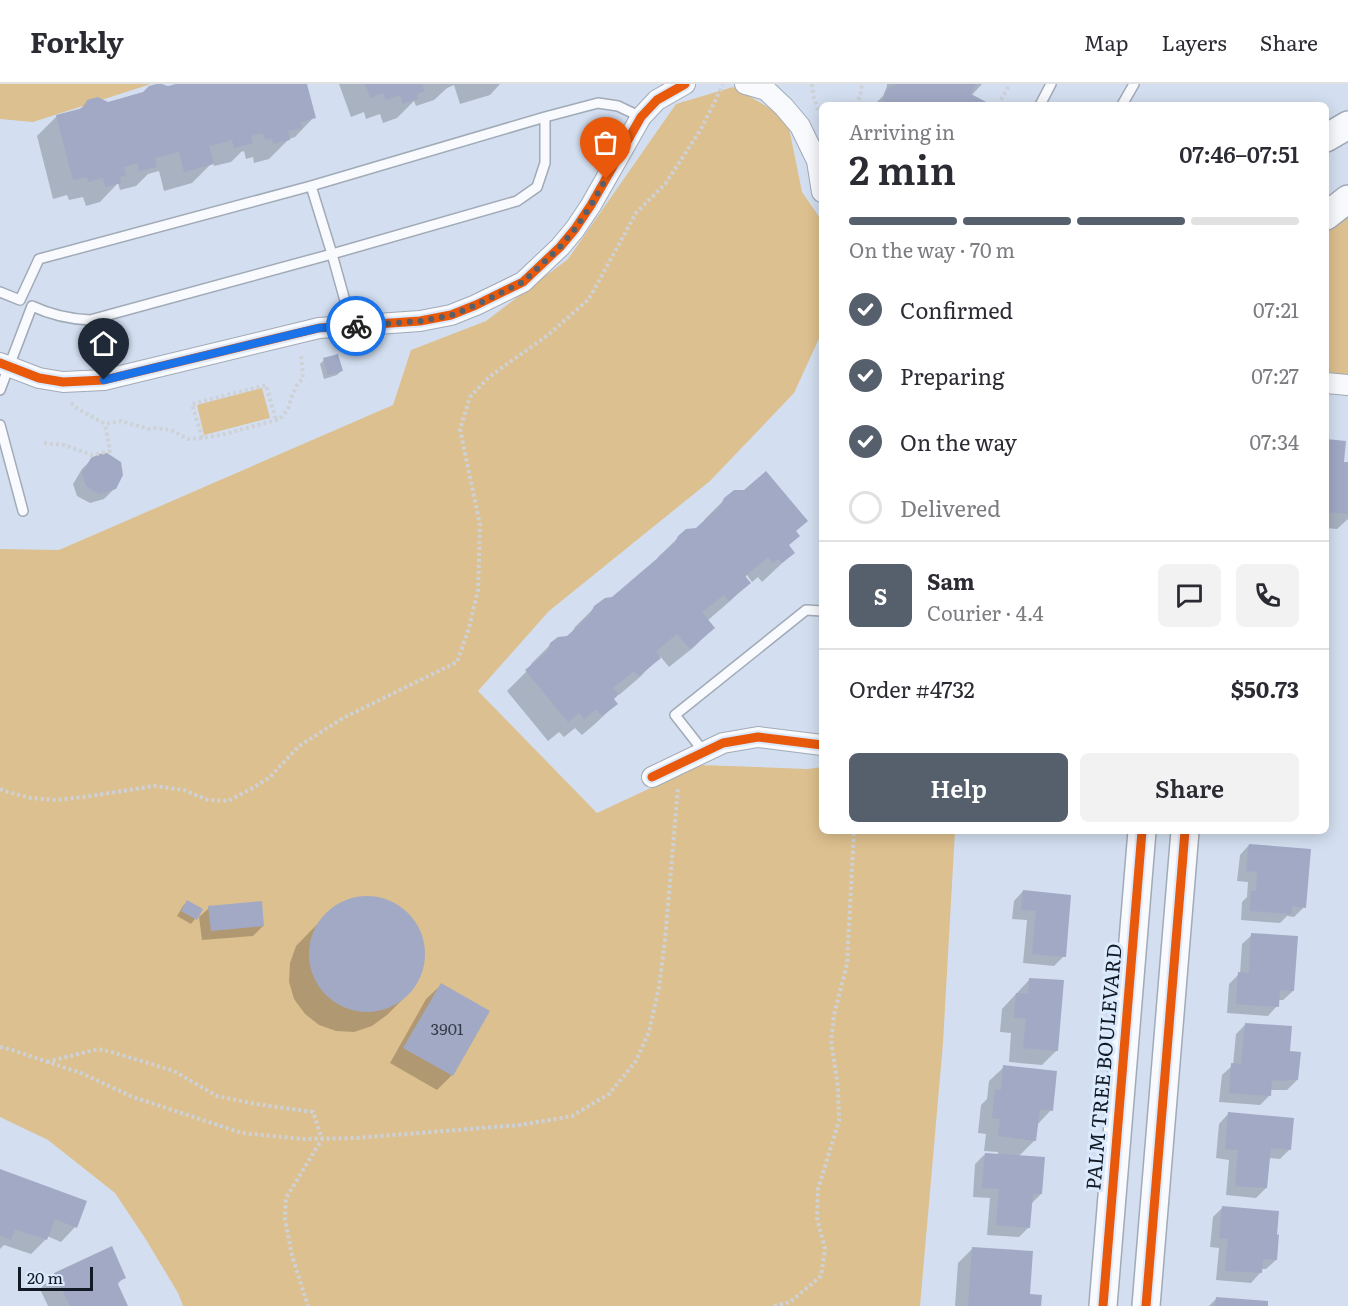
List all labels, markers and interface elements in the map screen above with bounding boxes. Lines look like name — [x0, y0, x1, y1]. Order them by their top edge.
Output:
text: Forkly — [30, 20, 124, 62]
text: Map — [1084, 26, 1129, 57]
text: Layers — [1162, 26, 1227, 57]
text: Share — [1260, 26, 1318, 57]
text: Arriving in — [849, 116, 955, 146]
pin — [580, 117, 631, 179]
icon: bag — [589, 126, 622, 159]
text: 07:46–07:51 — [1179, 137, 1299, 170]
text: 2 min — [849, 139, 956, 197]
text: On the way · 70 m — [849, 234, 1015, 264]
icon: check — [849, 293, 882, 326]
text: Confirmed — [900, 293, 1013, 326]
text: 07:21 — [1253, 294, 1299, 324]
courier — [326, 296, 386, 356]
icon: bike — [340, 310, 373, 343]
pin — [78, 318, 129, 380]
icon: home — [87, 327, 120, 360]
icon: check — [849, 359, 882, 392]
text: Preparing — [900, 359, 1004, 392]
text: 07:27 — [1251, 360, 1299, 390]
icon: check — [849, 425, 882, 458]
text: On the way — [900, 425, 1017, 458]
text: 07:34 — [1249, 426, 1299, 456]
text: Delivered — [900, 491, 1001, 524]
text: Sam — [927, 564, 975, 597]
button: chat — [1158, 564, 1221, 627]
button: phone — [1236, 564, 1299, 627]
text: S — [874, 579, 887, 612]
text: Courier · 4.4 — [927, 597, 1044, 627]
text: Order #4732 — [849, 672, 975, 705]
text: $50.73 — [1231, 672, 1299, 705]
button: Help — [849, 753, 1068, 822]
button: Share — [1080, 753, 1299, 822]
street label: PALM TREE BOULEVARD — [1076, 942, 1128, 1191]
house number: 3901 — [431, 1016, 464, 1040]
scale bar — [18, 1264, 93, 1292]
text: 20 m — [27, 1265, 63, 1289]

